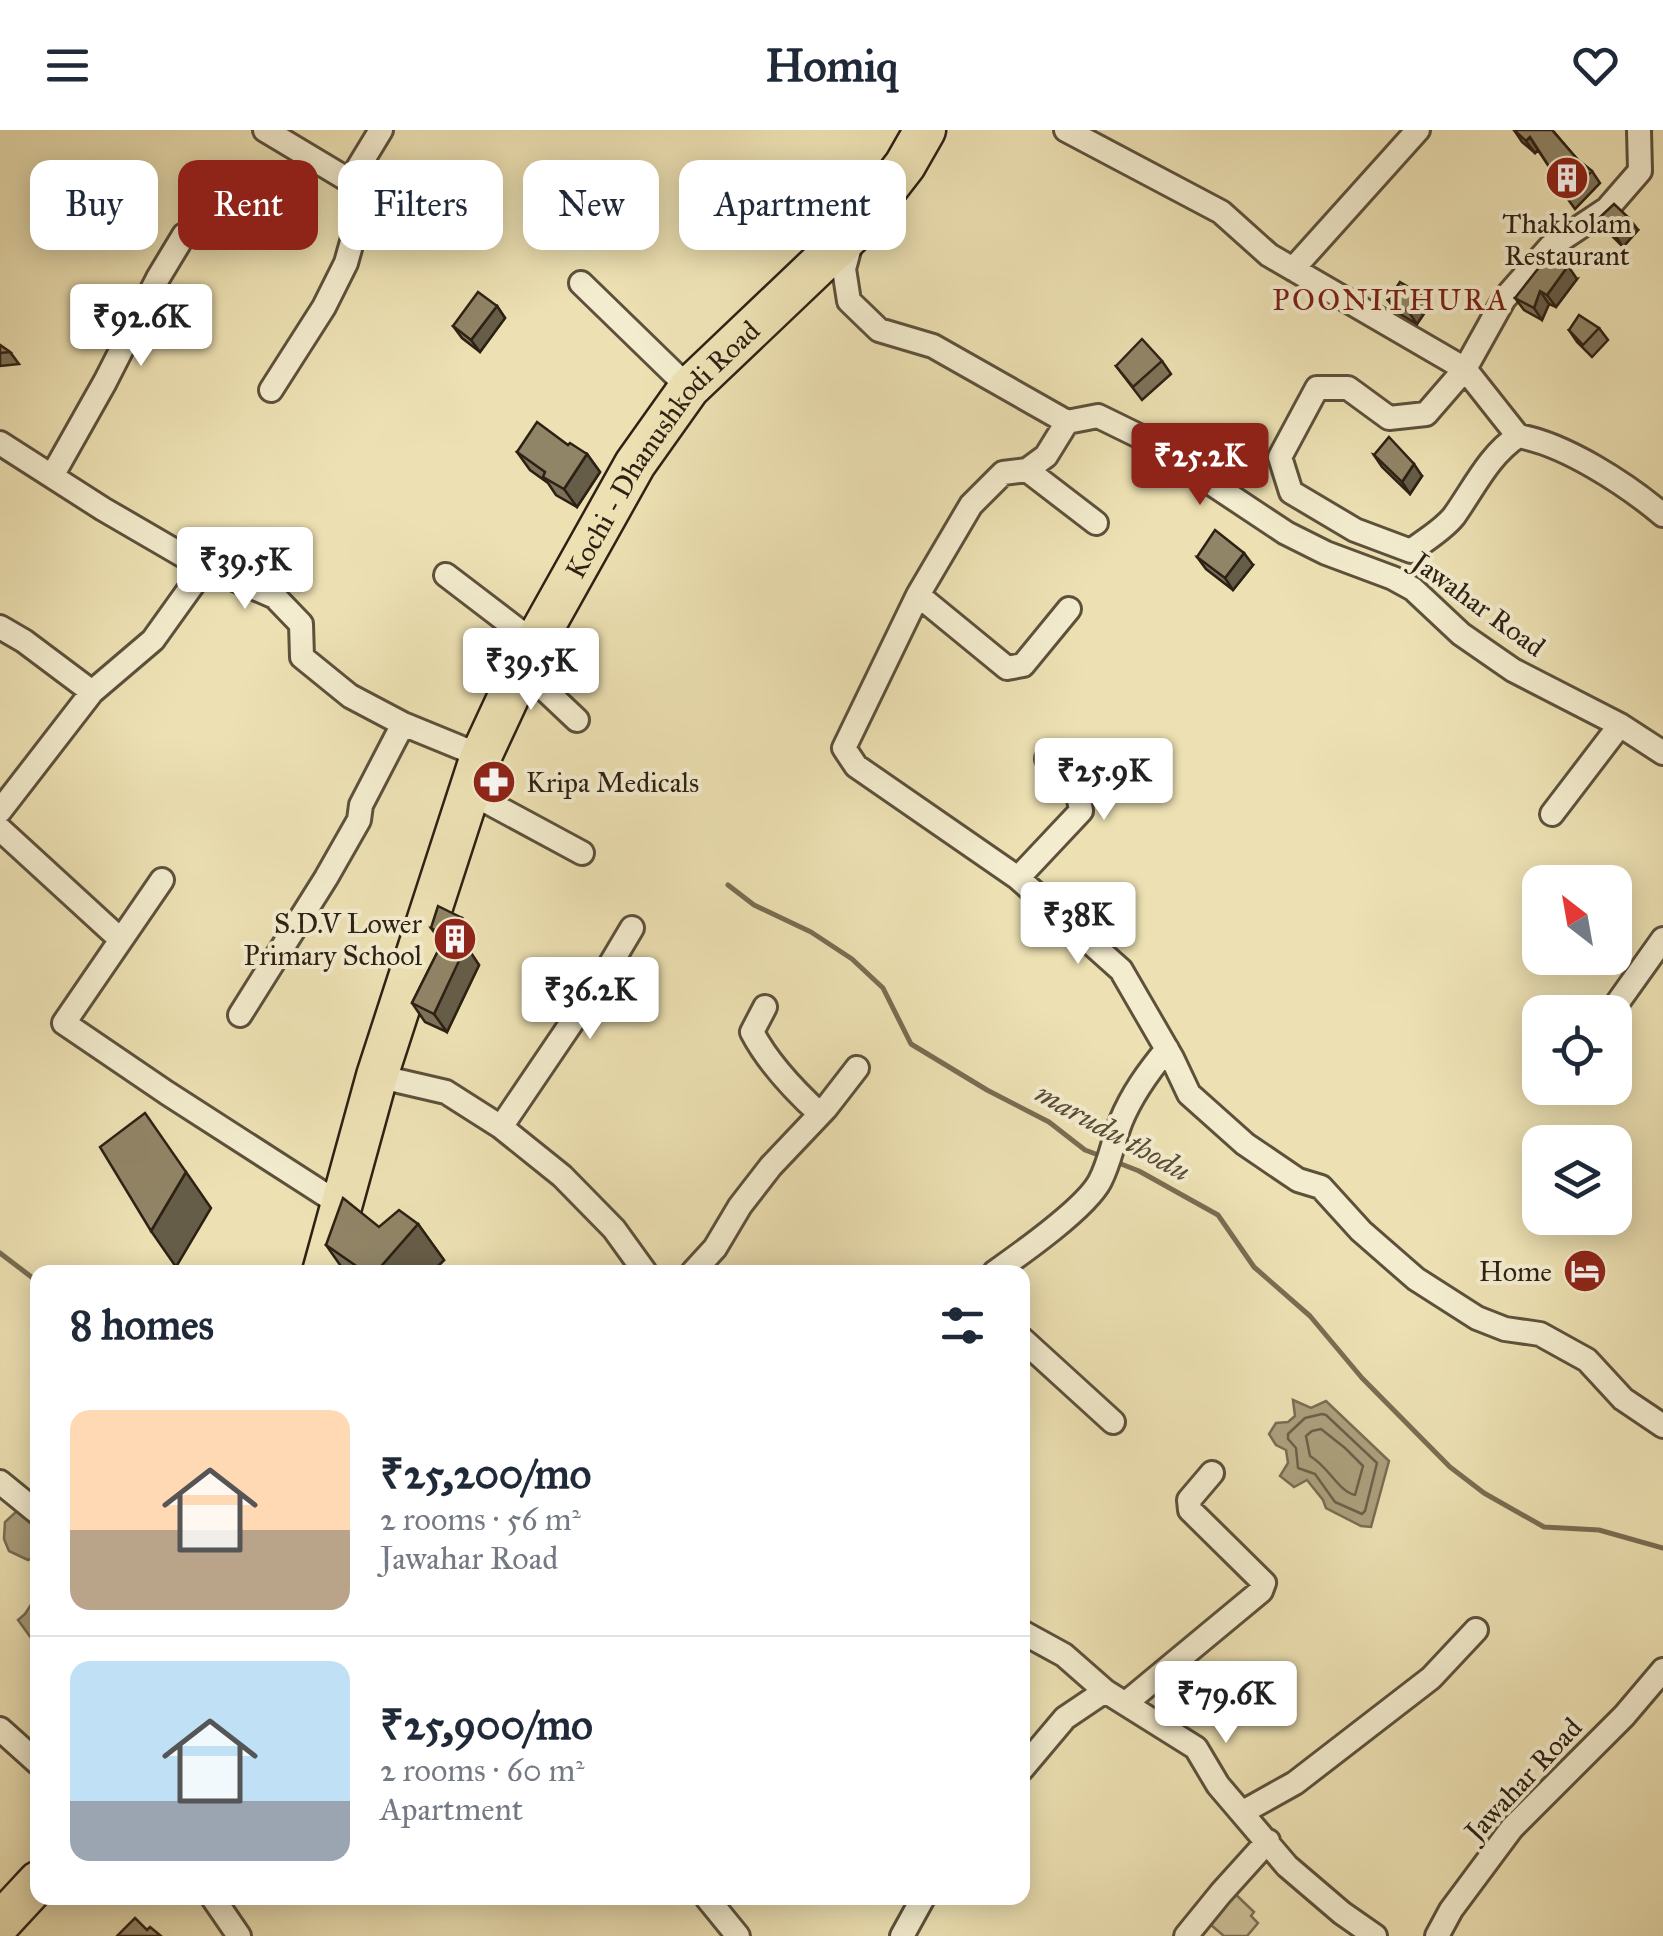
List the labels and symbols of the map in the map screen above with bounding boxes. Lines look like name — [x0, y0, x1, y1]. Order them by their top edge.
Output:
building icon: Thakkolam Restaurant — [1544, 155, 1590, 201]
place label: Thakkolam Restaurant — [1502, 206, 1632, 273]
district label: POONITHURA — [1272, 282, 1510, 318]
pin: ₹92.6K — [60, 284, 222, 369]
street label: Kochi - Dhanushkodi Road — [558, 313, 767, 585]
pin: ₹25.2K — [1119, 423, 1281, 508]
pin: ₹39.5K — [164, 527, 326, 612]
street label: Jawahar Road — [1403, 543, 1552, 664]
pin: ₹39.5K — [450, 628, 612, 713]
pin: ₹25.9K — [1023, 738, 1185, 823]
pharmacy icon: Kripa Medicals — [471, 759, 517, 805]
place label: Kripa Medicals — [526, 765, 699, 800]
north arrow — [1522, 865, 1632, 975]
pin: ₹38K — [1019, 882, 1137, 967]
place label: S.D.V Lower Primary School — [243, 906, 422, 973]
building icon: S.D.V Lower Primary School — [432, 916, 478, 962]
pin: ₹36.2K — [509, 957, 671, 1042]
water label: marudu thodu — [1029, 1075, 1197, 1189]
hotel icon: Home — [1562, 1248, 1608, 1294]
place label: Home — [1479, 1254, 1552, 1289]
pin: ₹79.6K — [1145, 1661, 1307, 1746]
street label: Jawahar Road — [1455, 1710, 1589, 1851]

